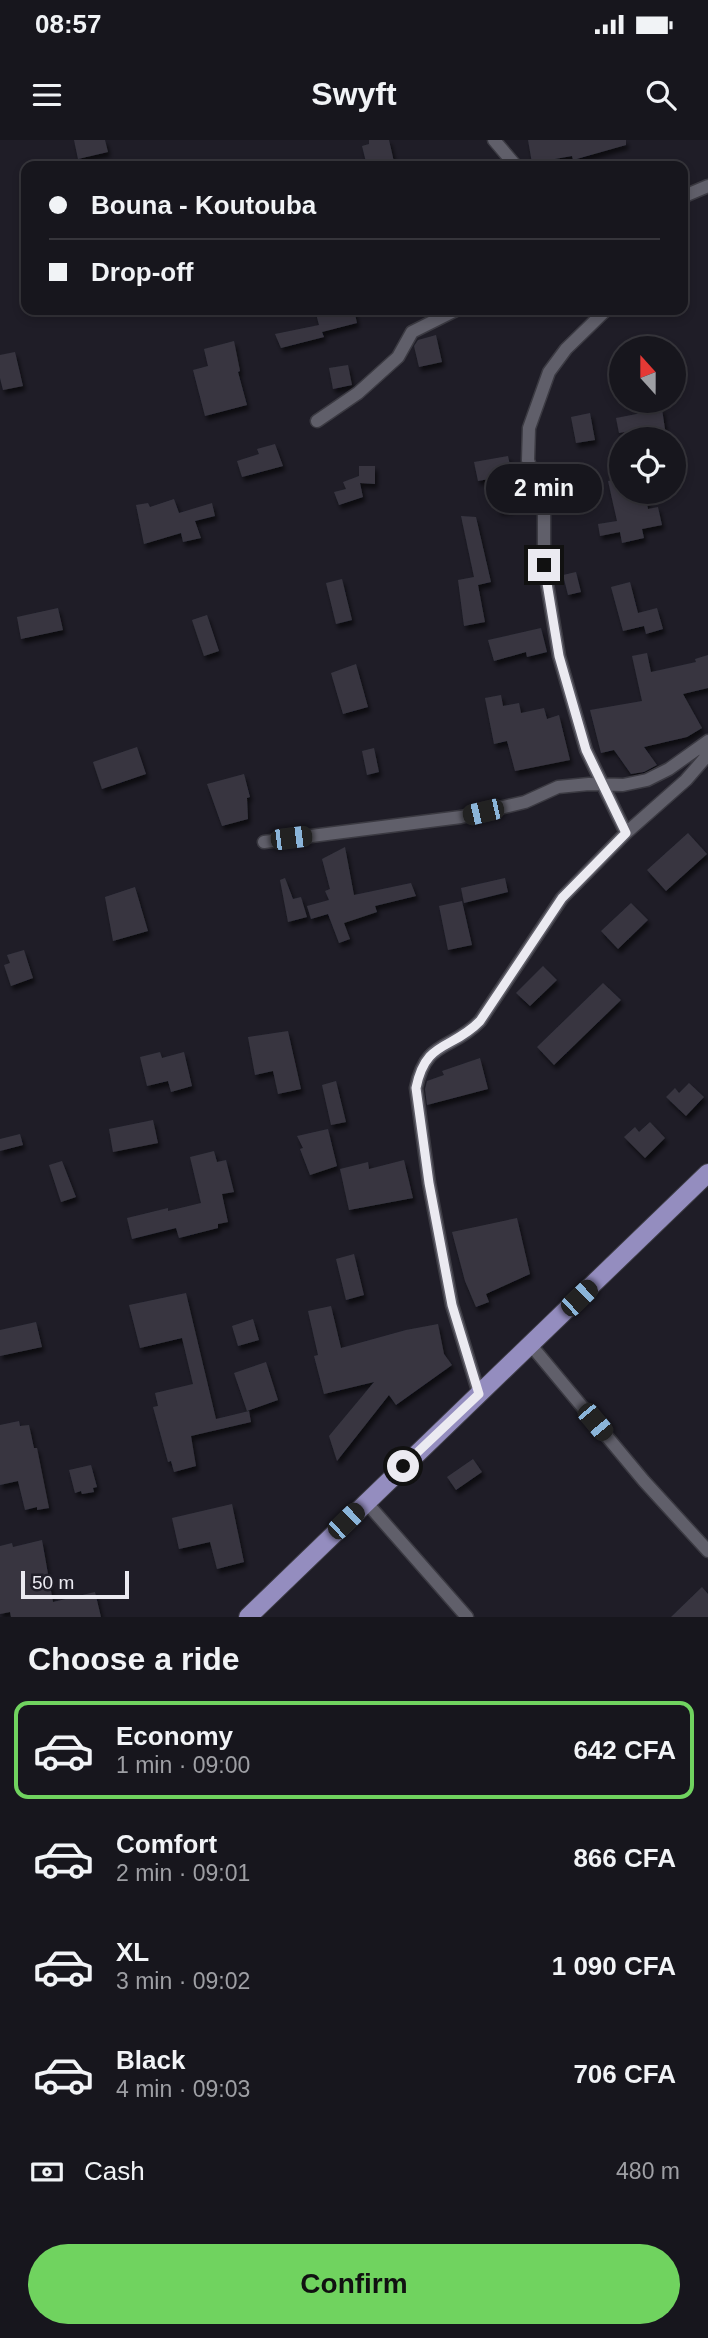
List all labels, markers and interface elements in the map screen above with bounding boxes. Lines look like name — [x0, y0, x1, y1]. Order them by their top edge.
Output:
text: 08:57 — [35, 9, 102, 39]
icon: menu — [28, 76, 66, 114]
text: Swyft — [311, 76, 397, 112]
icon: search — [642, 76, 680, 114]
text: Bouna - Koutouba — [91, 190, 316, 220]
text: Drop-off — [91, 257, 194, 287]
north arrow — [609, 336, 686, 413]
map controls — [609, 336, 686, 504]
button: locate — [609, 427, 686, 504]
callout: 2 min — [486, 464, 602, 512]
text: 2 min — [514, 475, 574, 501]
route end — [528, 549, 560, 581]
car — [461, 797, 506, 827]
car — [269, 825, 314, 851]
car — [557, 1276, 602, 1320]
car — [574, 1399, 617, 1445]
route start — [387, 1450, 419, 1482]
car — [324, 1499, 369, 1543]
scale bar — [21, 1568, 130, 1600]
text: 50 m — [32, 1572, 74, 1593]
text: Choose a ride — [28, 1641, 240, 1677]
icon: car — [32, 1719, 95, 1782]
text: Economy — [116, 1721, 233, 1751]
text: 642 CFA — [573, 1735, 676, 1765]
text: 1 min · 09:00 — [116, 1752, 250, 1778]
icon: car — [32, 1827, 95, 1890]
text: Comfort — [116, 1829, 217, 1859]
text: 866 CFA — [573, 1843, 676, 1873]
text: 2 min · 09:01 — [116, 1860, 250, 1886]
icon: car — [32, 1935, 95, 1998]
text: XL — [116, 1937, 149, 1967]
text: 1 090 CFA — [552, 1951, 676, 1981]
text: 3 min · 09:02 — [116, 1968, 250, 1994]
icon: car — [32, 2043, 95, 2106]
text: Black — [116, 2045, 185, 2075]
text: 706 CFA — [573, 2059, 676, 2089]
text: 4 min · 09:03 — [116, 2076, 250, 2102]
icon: cash — [28, 2153, 66, 2191]
text: Cash — [84, 2156, 145, 2186]
text: 480 m — [616, 2158, 680, 2184]
button: Confirm — [28, 2244, 680, 2324]

